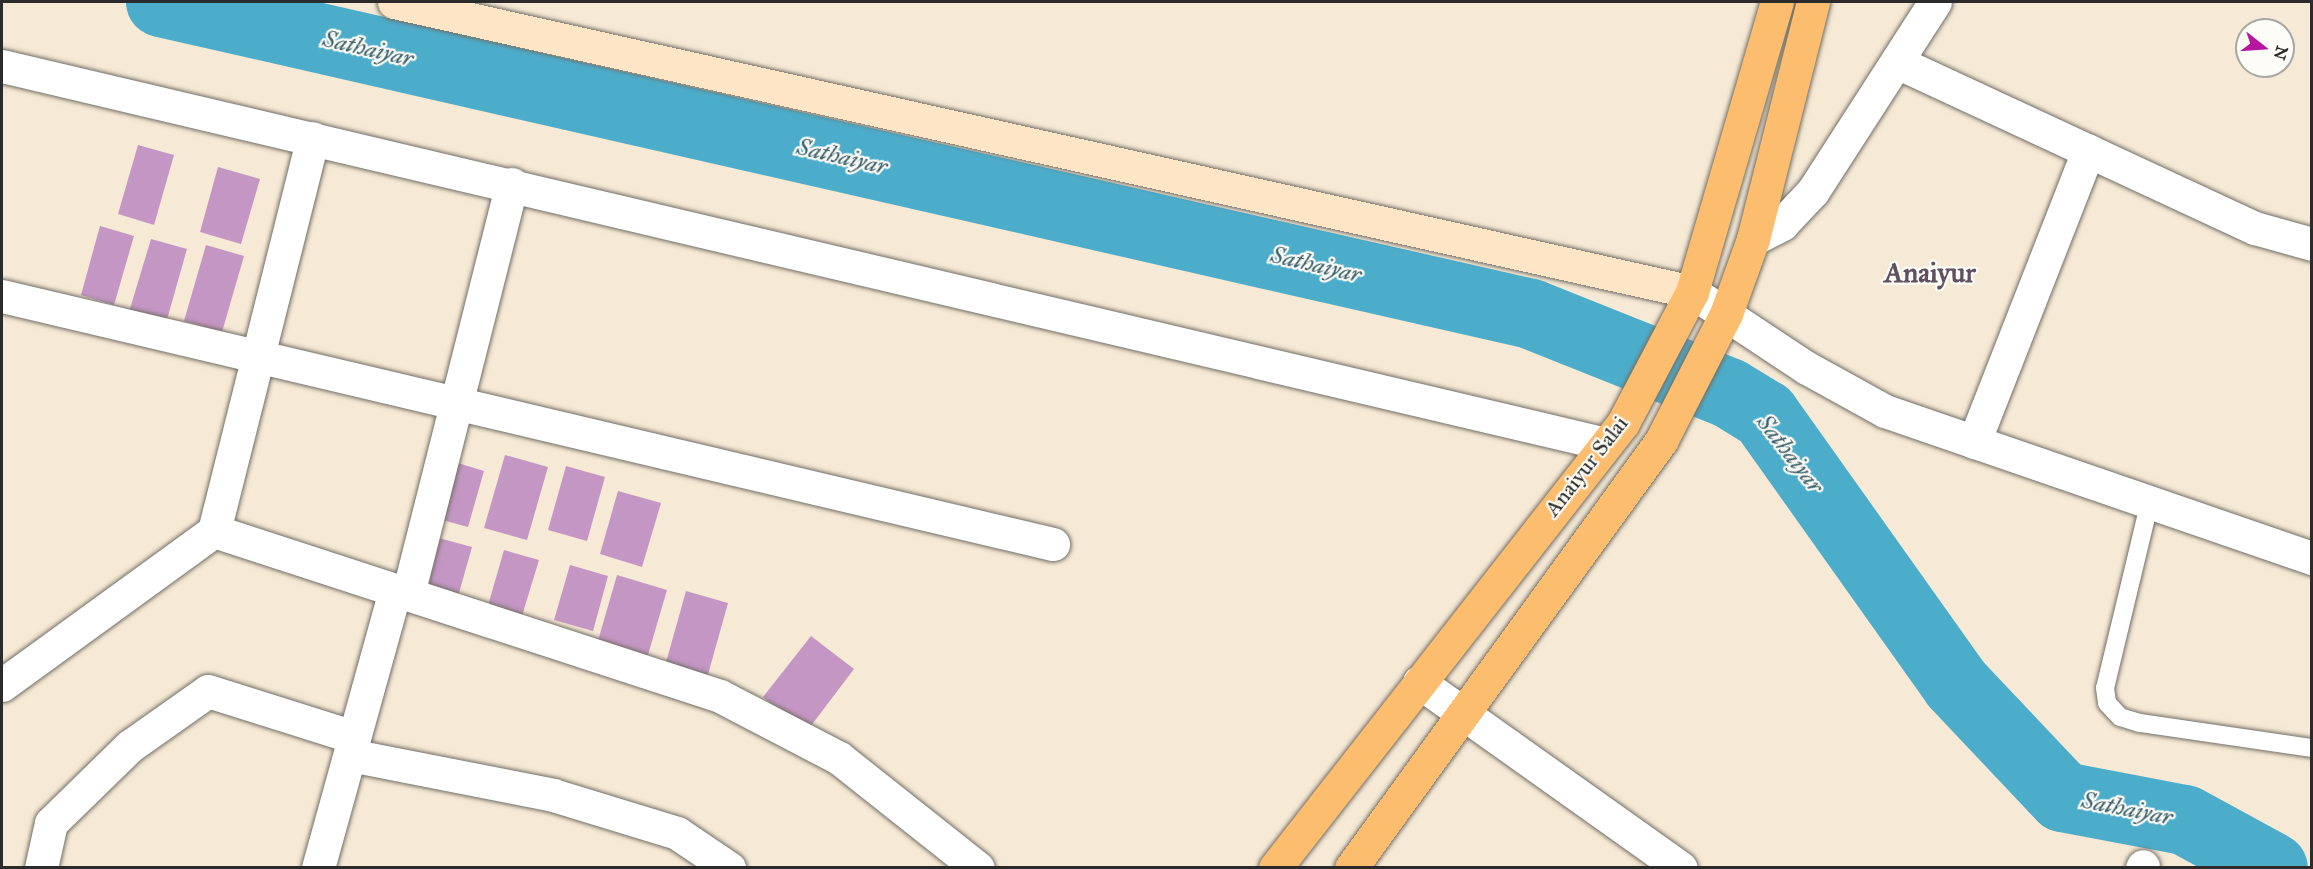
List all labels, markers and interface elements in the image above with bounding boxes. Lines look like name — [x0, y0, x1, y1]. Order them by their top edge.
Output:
north arrow — [2235, 18, 2295, 78]
water label: Sathaiyar — [320, 25, 416, 73]
text: N — [2270, 44, 2292, 62]
water label: Sathaiyar — [794, 133, 890, 181]
water label: Sathaiyar — [1268, 241, 1364, 289]
district label: Anaiyur — [1884, 256, 1976, 290]
water label: Sathaiyar — [1750, 409, 1830, 499]
street label: Anaiyur Salai — [1539, 411, 1633, 521]
water label: Sathaiyar — [2079, 786, 2175, 832]

